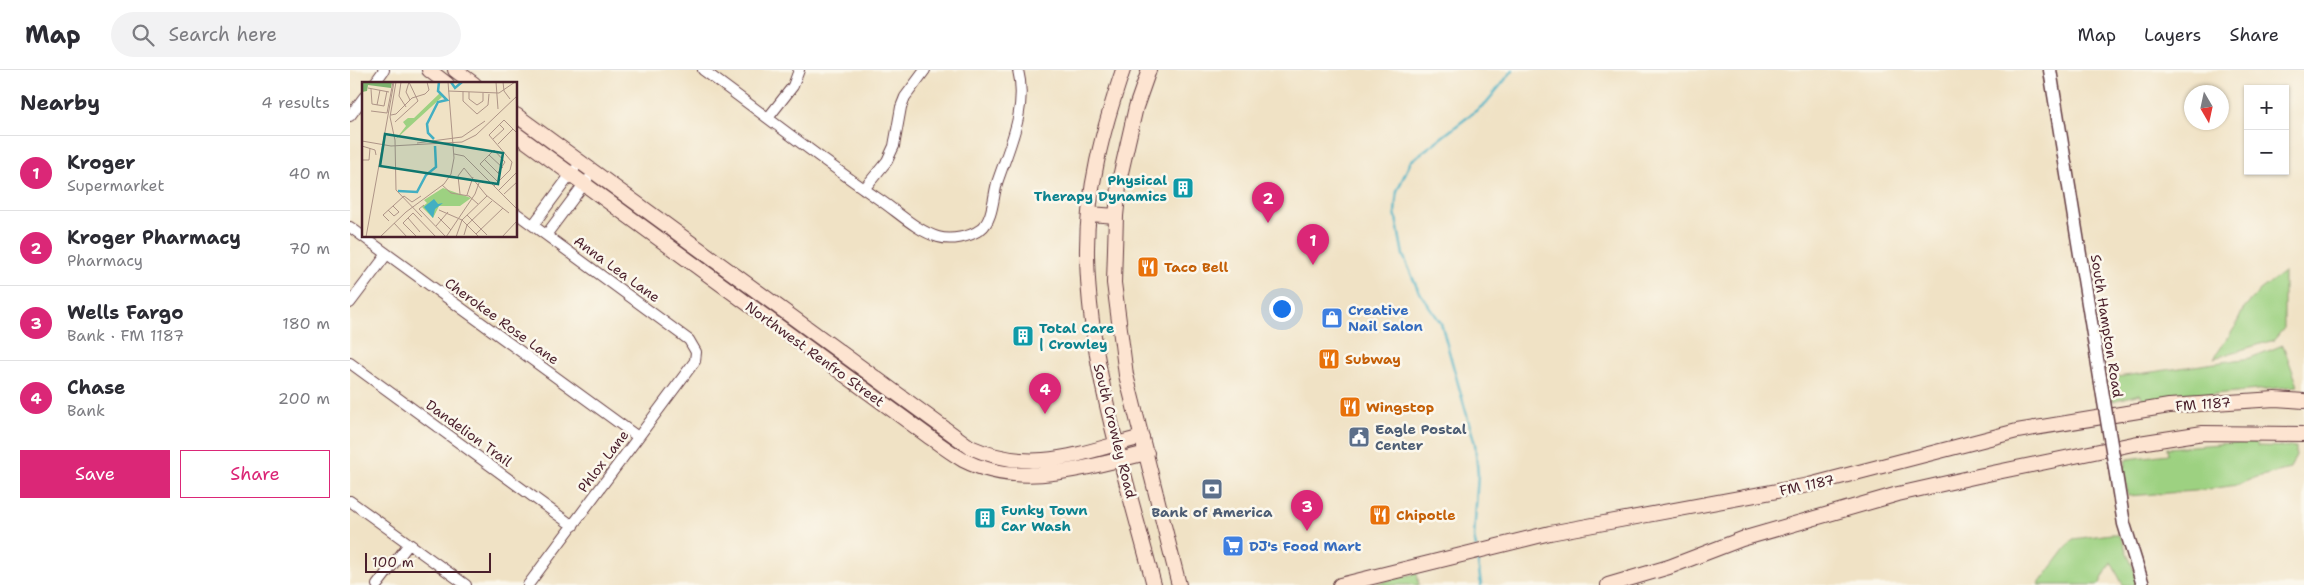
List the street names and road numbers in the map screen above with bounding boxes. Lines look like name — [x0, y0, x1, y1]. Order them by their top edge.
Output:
street label: Anna Lea Lane — [570, 232, 664, 306]
street label: South Hampton Road — [2087, 253, 2127, 399]
street label: Cherokee Rose Lane — [441, 274, 563, 368]
street label: Northwest Renfro Street — [742, 298, 888, 410]
street label: South Crowley Road — [1090, 362, 1140, 500]
street label: FM 1187 — [2175, 393, 2231, 415]
street label: Dandelion Trail — [422, 396, 516, 471]
street label: Phlox Lane — [574, 426, 632, 496]
street label: FM 1187 — [1778, 470, 1836, 500]

